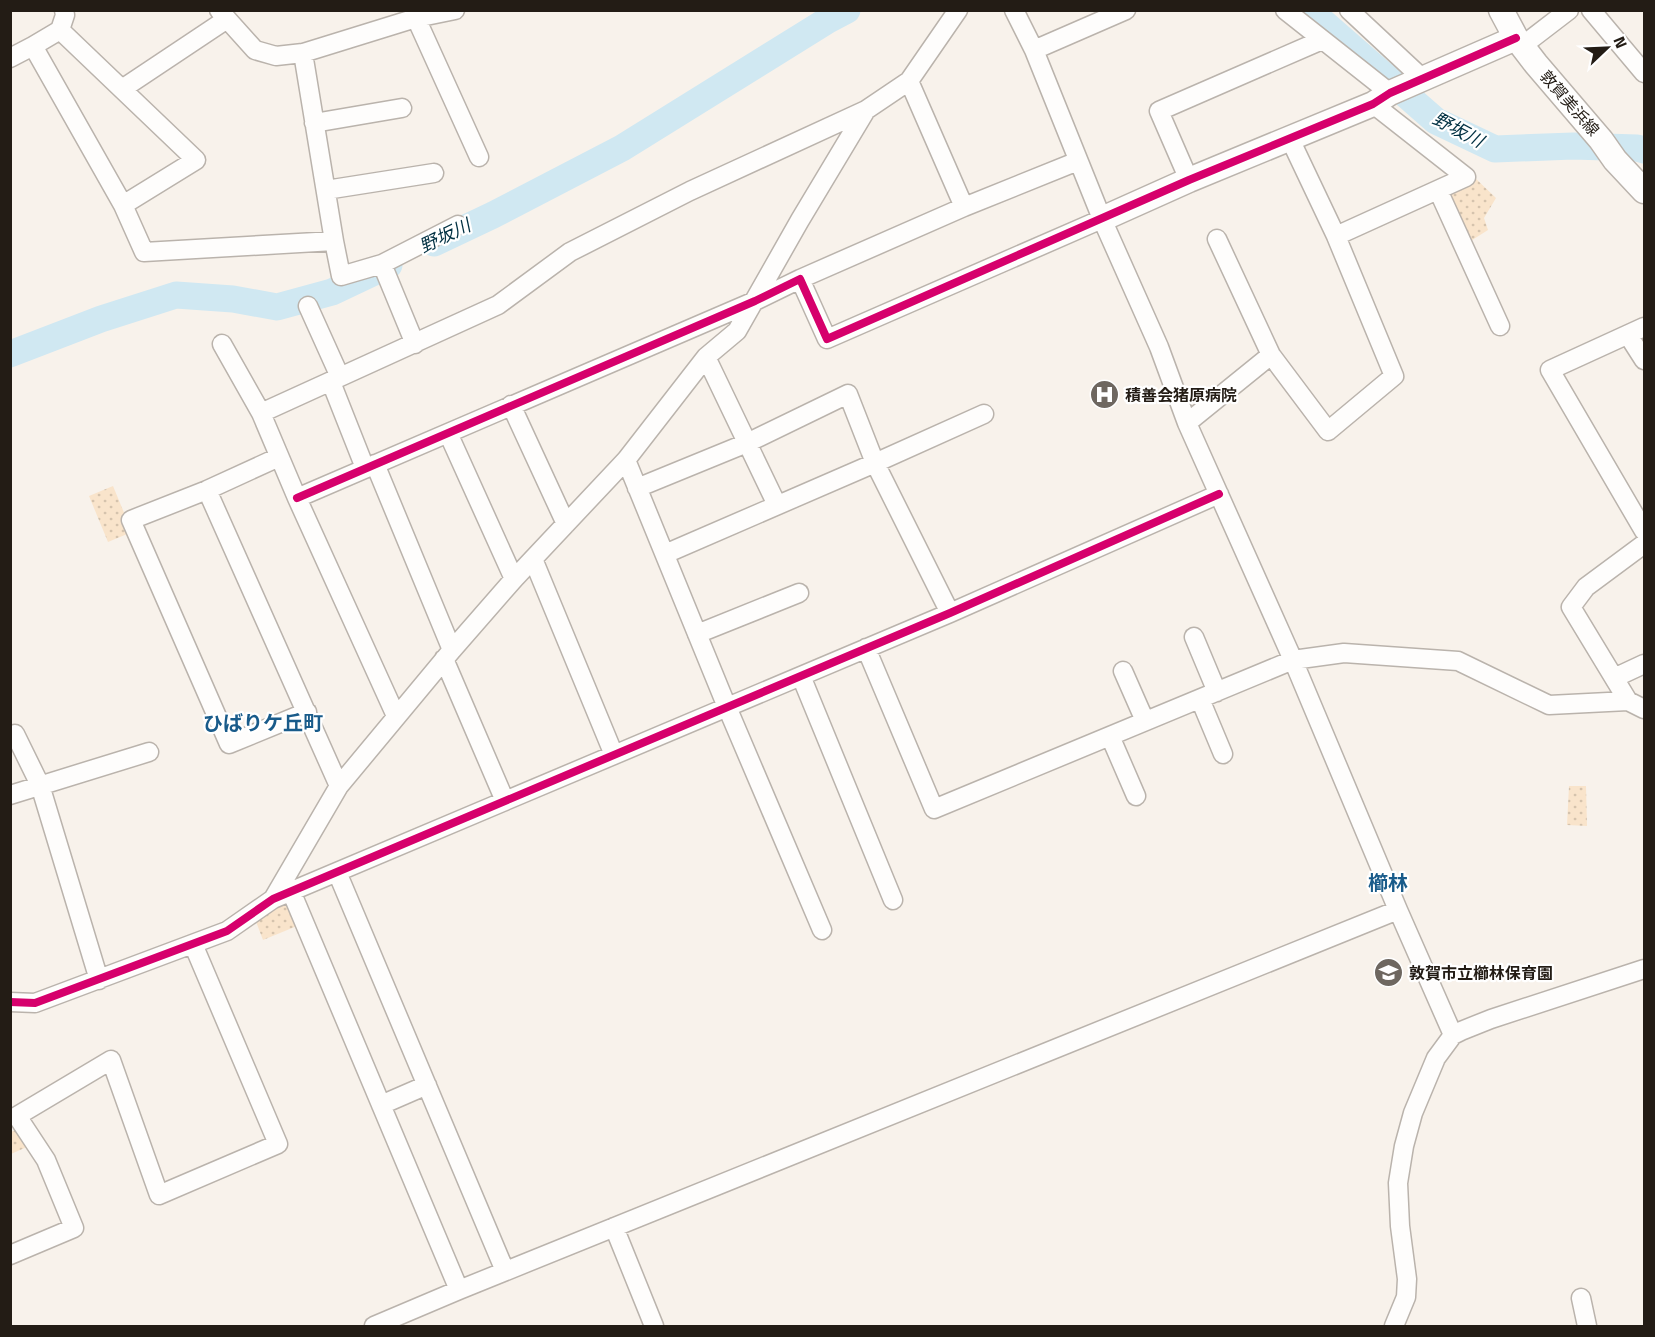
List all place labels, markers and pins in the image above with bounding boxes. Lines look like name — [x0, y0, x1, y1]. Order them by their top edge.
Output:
hospital icon: 積善会猪原病院 — [1088, 379, 1120, 411]
place label: 積善会猪原病院 — [1125, 383, 1237, 407]
school or university icon: 敦賀市立櫛林保育園 — [1372, 957, 1404, 989]
place label: 敦賀市立櫛林保育園 — [1409, 961, 1553, 985]

